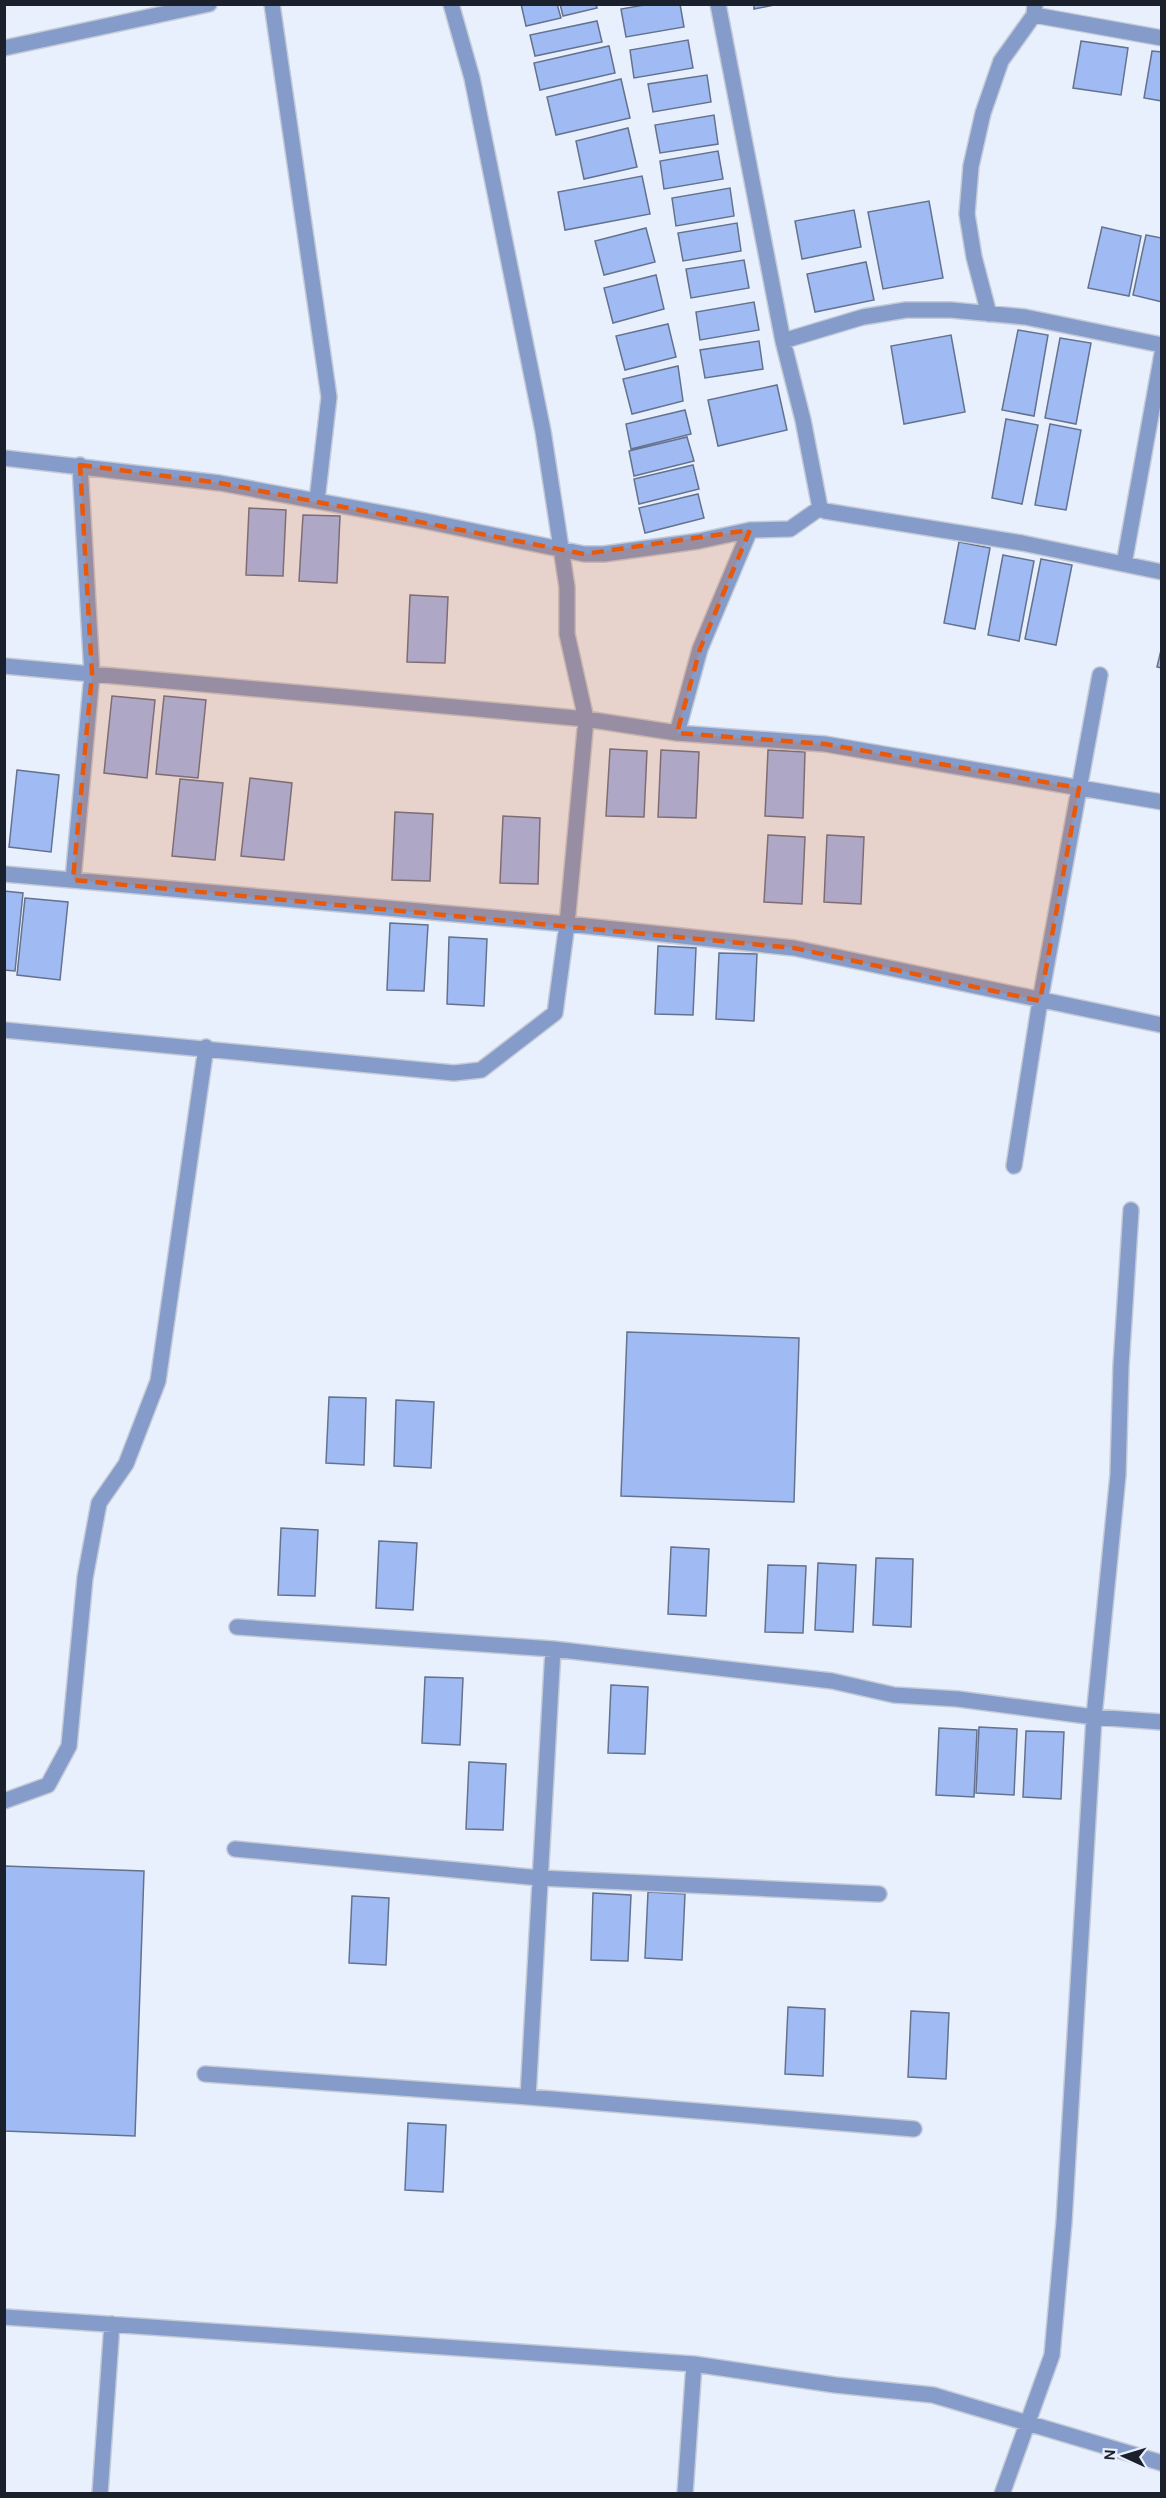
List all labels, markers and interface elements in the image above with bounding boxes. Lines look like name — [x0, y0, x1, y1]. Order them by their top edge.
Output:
north arrow — [1094, 2426, 1154, 2486]
text: N — [1100, 2449, 1119, 2461]

